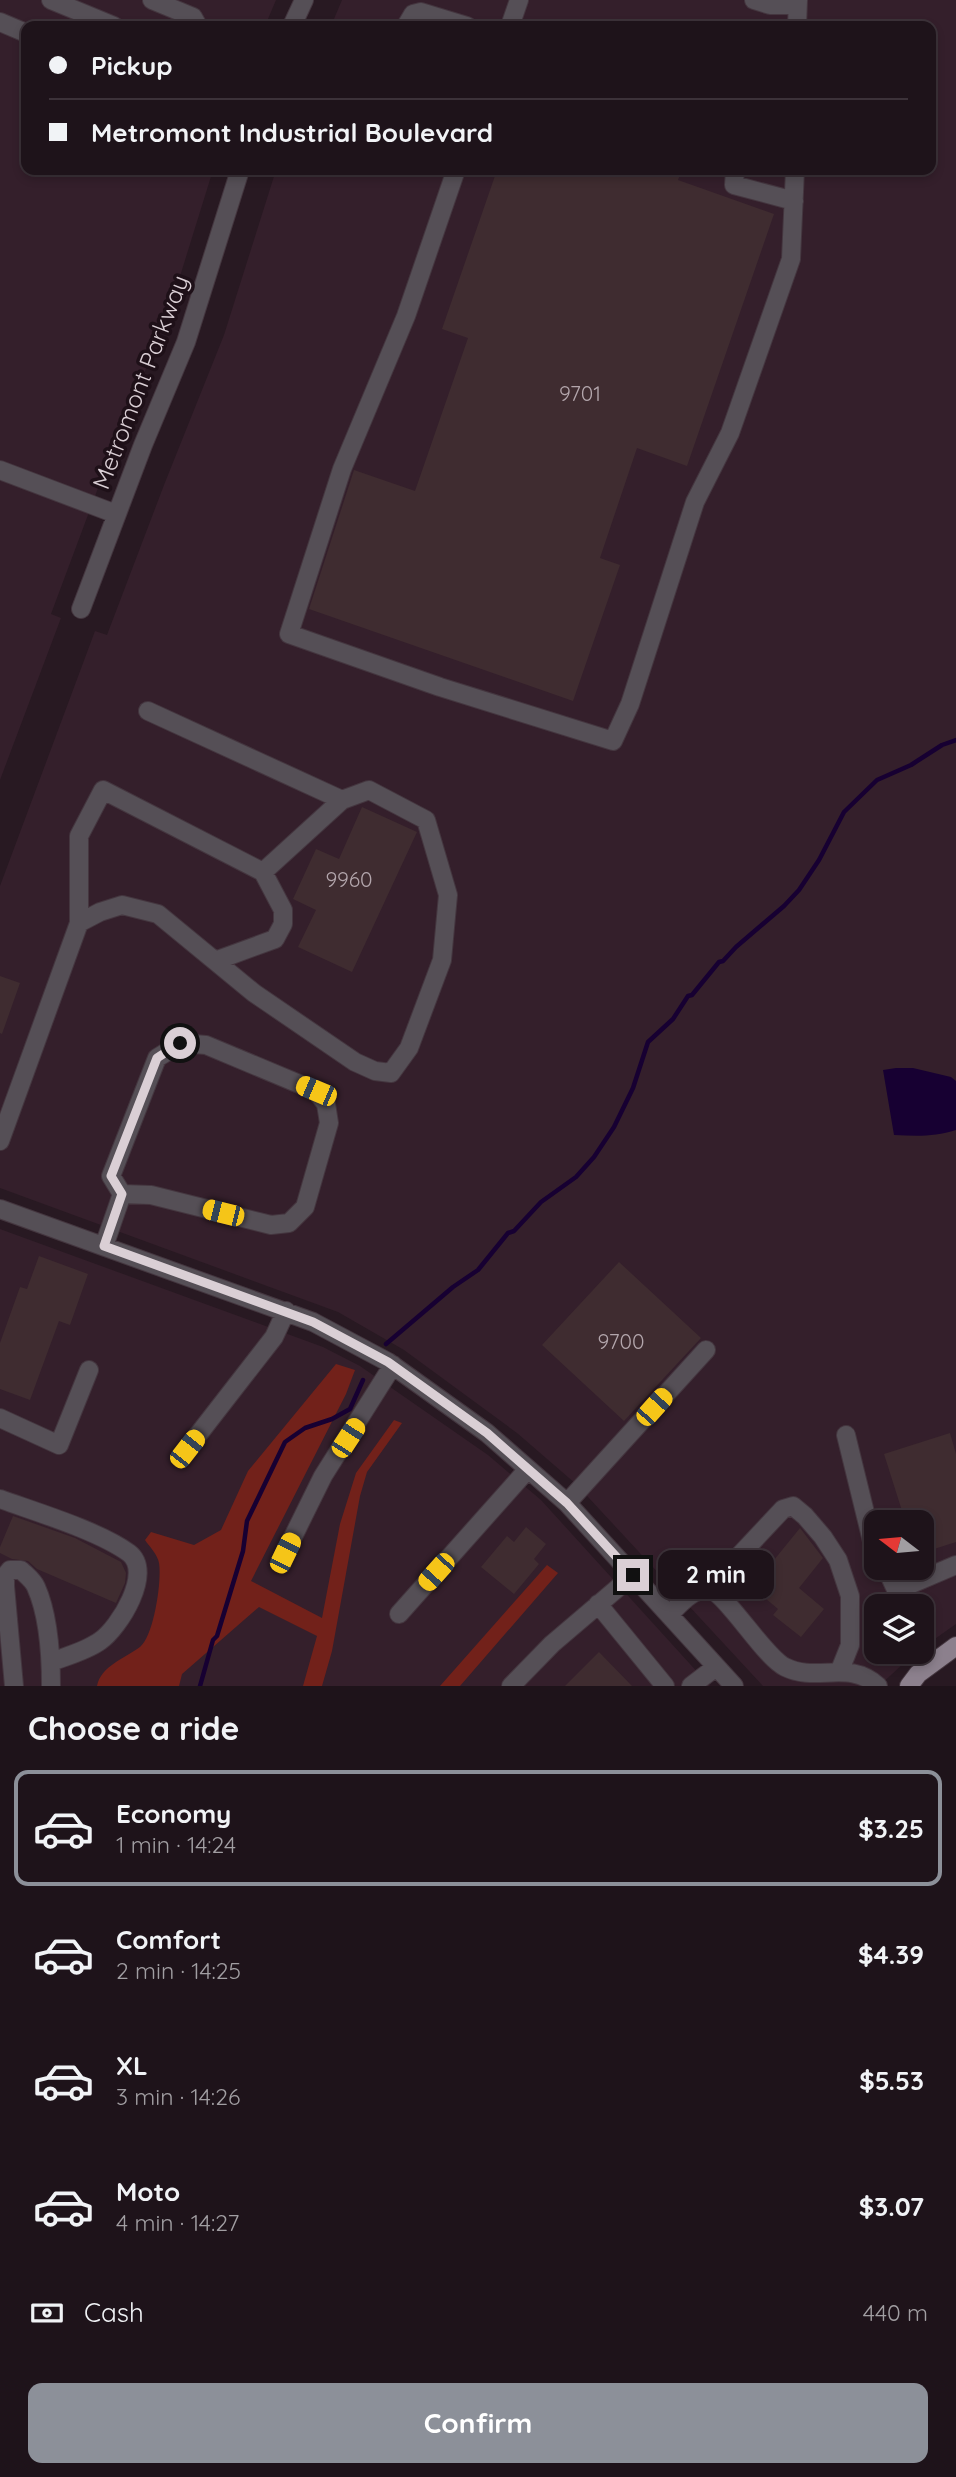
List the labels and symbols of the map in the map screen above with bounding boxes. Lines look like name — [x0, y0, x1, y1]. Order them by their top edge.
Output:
street label: Metromont Parkway — [85, 271, 195, 493]
house number: 9701 — [559, 380, 601, 406]
house number: 9960 — [325, 866, 373, 892]
route start — [164, 1027, 196, 1059]
car — [293, 1073, 340, 1109]
car — [201, 1198, 246, 1228]
house number: 9700 — [598, 1328, 644, 1354]
car — [633, 1384, 676, 1430]
car — [328, 1415, 369, 1461]
car — [166, 1426, 209, 1472]
north arrow — [864, 1510, 934, 1580]
car — [267, 1530, 304, 1576]
car — [415, 1549, 458, 1595]
callout: 2 min — [658, 1550, 773, 1600]
route end — [617, 1559, 649, 1591]

